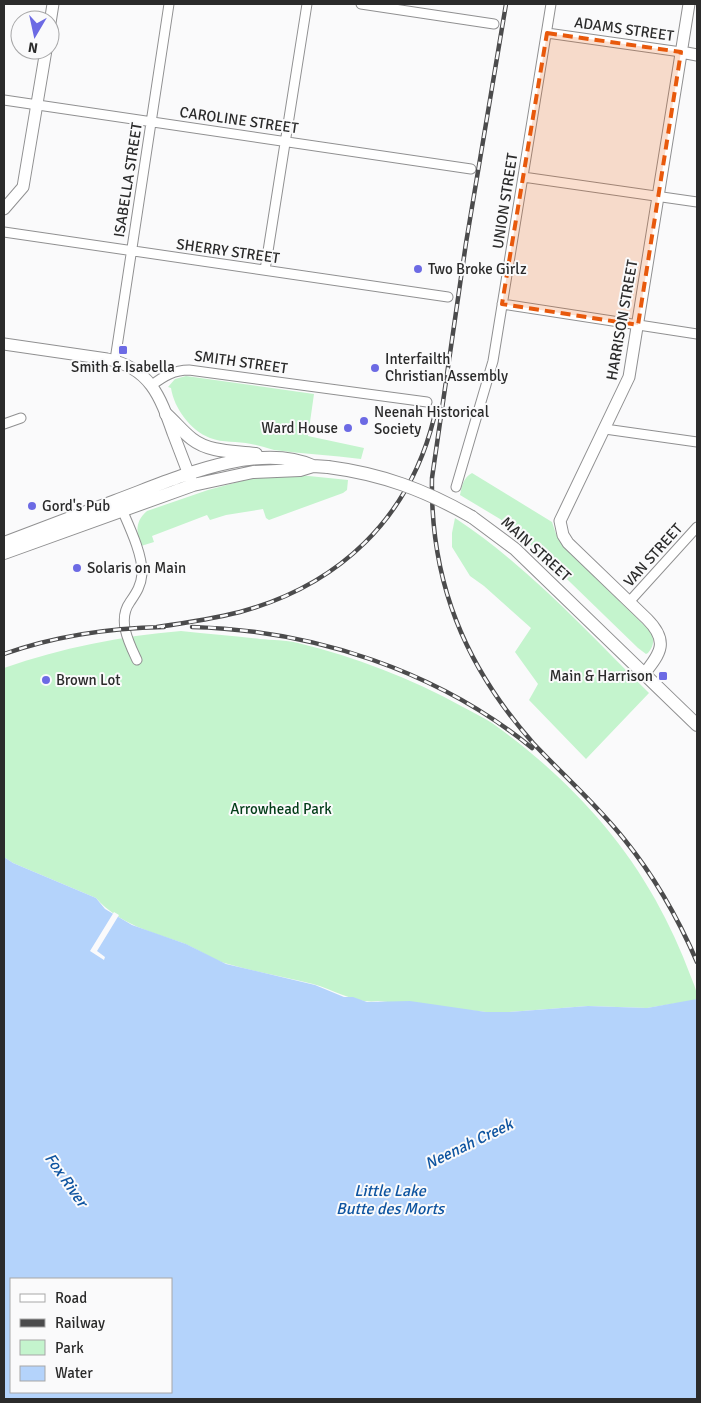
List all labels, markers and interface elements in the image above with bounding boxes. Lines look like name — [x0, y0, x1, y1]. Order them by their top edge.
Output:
north arrow — [10, 10, 60, 60]
street label: ADAMS STREET — [573, 13, 676, 45]
text: N — [27, 38, 39, 57]
street label: CAROLINE STREET — [179, 103, 300, 137]
street label: ISABELLA STREET — [110, 121, 146, 239]
street label: UNION STREET — [489, 151, 522, 250]
street label: SHERRY STREET — [175, 235, 281, 267]
street label: HARRISON STREET — [603, 258, 642, 382]
place label: Two Broke Girlz — [428, 260, 527, 278]
marker: Two Broke Girlz — [412, 263, 424, 275]
marker: Smith & Isabella — [117, 344, 129, 356]
street label: SMITH STREET — [193, 347, 289, 378]
place label: Interfailth Christian Assembly — [385, 350, 508, 385]
place label: Smith & Isabella — [71, 358, 175, 376]
marker: Interfailth Christian Assembly — [369, 362, 381, 374]
place label: Neenah Historical Society — [374, 403, 489, 438]
marker: Neenah Historical Society — [358, 415, 370, 427]
place label: Ward House — [261, 419, 338, 437]
marker: Ward House — [342, 422, 354, 434]
place label: Gord's Pub — [42, 497, 110, 515]
marker: Gord's Pub — [26, 500, 38, 512]
street label: MAIN STREET — [497, 513, 575, 585]
street label: VAN STREET — [620, 519, 687, 590]
place label: Solaris on Main — [87, 559, 186, 577]
marker: Solaris on Main — [71, 562, 83, 574]
place label: Main & Harrison — [549, 667, 653, 685]
marker: Main & Harrison — [657, 670, 669, 682]
place label: Brown Lot — [56, 671, 120, 689]
marker: Brown Lot — [40, 674, 52, 686]
park label: Arrowhead Park — [230, 800, 332, 818]
water label: Neenah Creek — [422, 1113, 518, 1174]
water label: Fox River — [40, 1149, 93, 1213]
water label: Little Lake Butte des Morts — [336, 1181, 446, 1219]
legend — [10, 1278, 172, 1393]
text: Road — [55, 1289, 87, 1307]
text: Railway — [55, 1314, 105, 1332]
text: Park — [55, 1339, 84, 1357]
text: Water — [55, 1364, 93, 1382]

